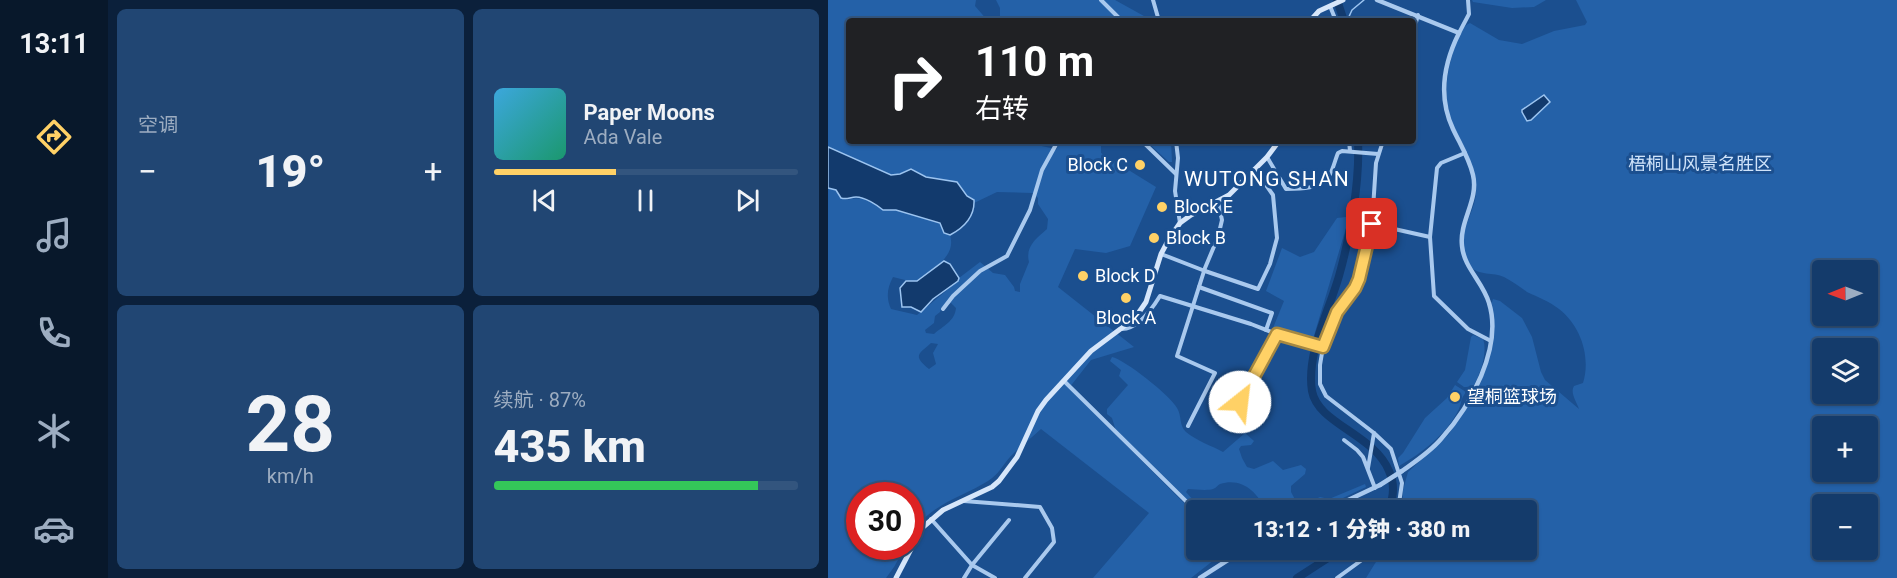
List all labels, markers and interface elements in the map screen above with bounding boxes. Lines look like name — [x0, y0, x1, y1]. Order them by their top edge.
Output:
text: 13:11 — [19, 28, 89, 60]
text: 110 m — [975, 37, 1094, 86]
icon: right — [876, 42, 954, 120]
text: 右转 — [975, 93, 1029, 125]
text: Paper Moons — [584, 100, 715, 125]
text: 空调 — [138, 113, 178, 137]
icon: directions — [33, 116, 75, 158]
text: Ada Vale — [584, 125, 662, 149]
text: 19° — [256, 145, 325, 198]
text: − — [138, 152, 157, 191]
text: + — [424, 152, 443, 191]
park label: 梧桐山风景名胜区 — [1628, 153, 1772, 174]
place label: Block C — [1067, 154, 1128, 175]
marker: Block C — [1133, 158, 1147, 172]
district label: WUTONG SHAN — [1184, 167, 1350, 191]
icon: previous — [528, 184, 561, 217]
icon: pause — [629, 184, 662, 217]
icon: next — [731, 184, 764, 217]
place label: Block E — [1174, 196, 1233, 217]
pin — [1346, 198, 1397, 249]
marker: Block E — [1155, 200, 1169, 214]
icon: arrive — [1355, 207, 1388, 240]
icon: music — [33, 214, 75, 256]
place label: Block B — [1166, 227, 1226, 248]
marker: Block B — [1147, 231, 1161, 245]
north arrow — [1812, 260, 1878, 326]
map controls — [1812, 260, 1878, 560]
place label: Block D — [1095, 265, 1156, 286]
marker: Block D — [1076, 269, 1090, 283]
marker: Block A — [1119, 291, 1133, 305]
place label: Block A — [1096, 307, 1157, 328]
icon: phone — [33, 312, 75, 354]
button: layers — [1812, 338, 1878, 404]
position arrow — [1208, 370, 1272, 434]
text: 28 — [245, 379, 335, 470]
place label: 望桐篮球场 — [1467, 386, 1557, 407]
text: 续航 · 87% — [494, 388, 586, 412]
marker: 望桐篮球场 — [1448, 390, 1462, 404]
icon: climate — [33, 410, 75, 452]
button: + — [1812, 416, 1878, 482]
text: 435 km — [494, 420, 646, 473]
text: km/h — [267, 464, 314, 488]
speed limit sign: 30 — [846, 482, 924, 560]
button: − — [1812, 494, 1878, 560]
icon: car — [33, 508, 75, 550]
text: 13:12 · 1 分钟 · 380 m — [1253, 517, 1470, 542]

